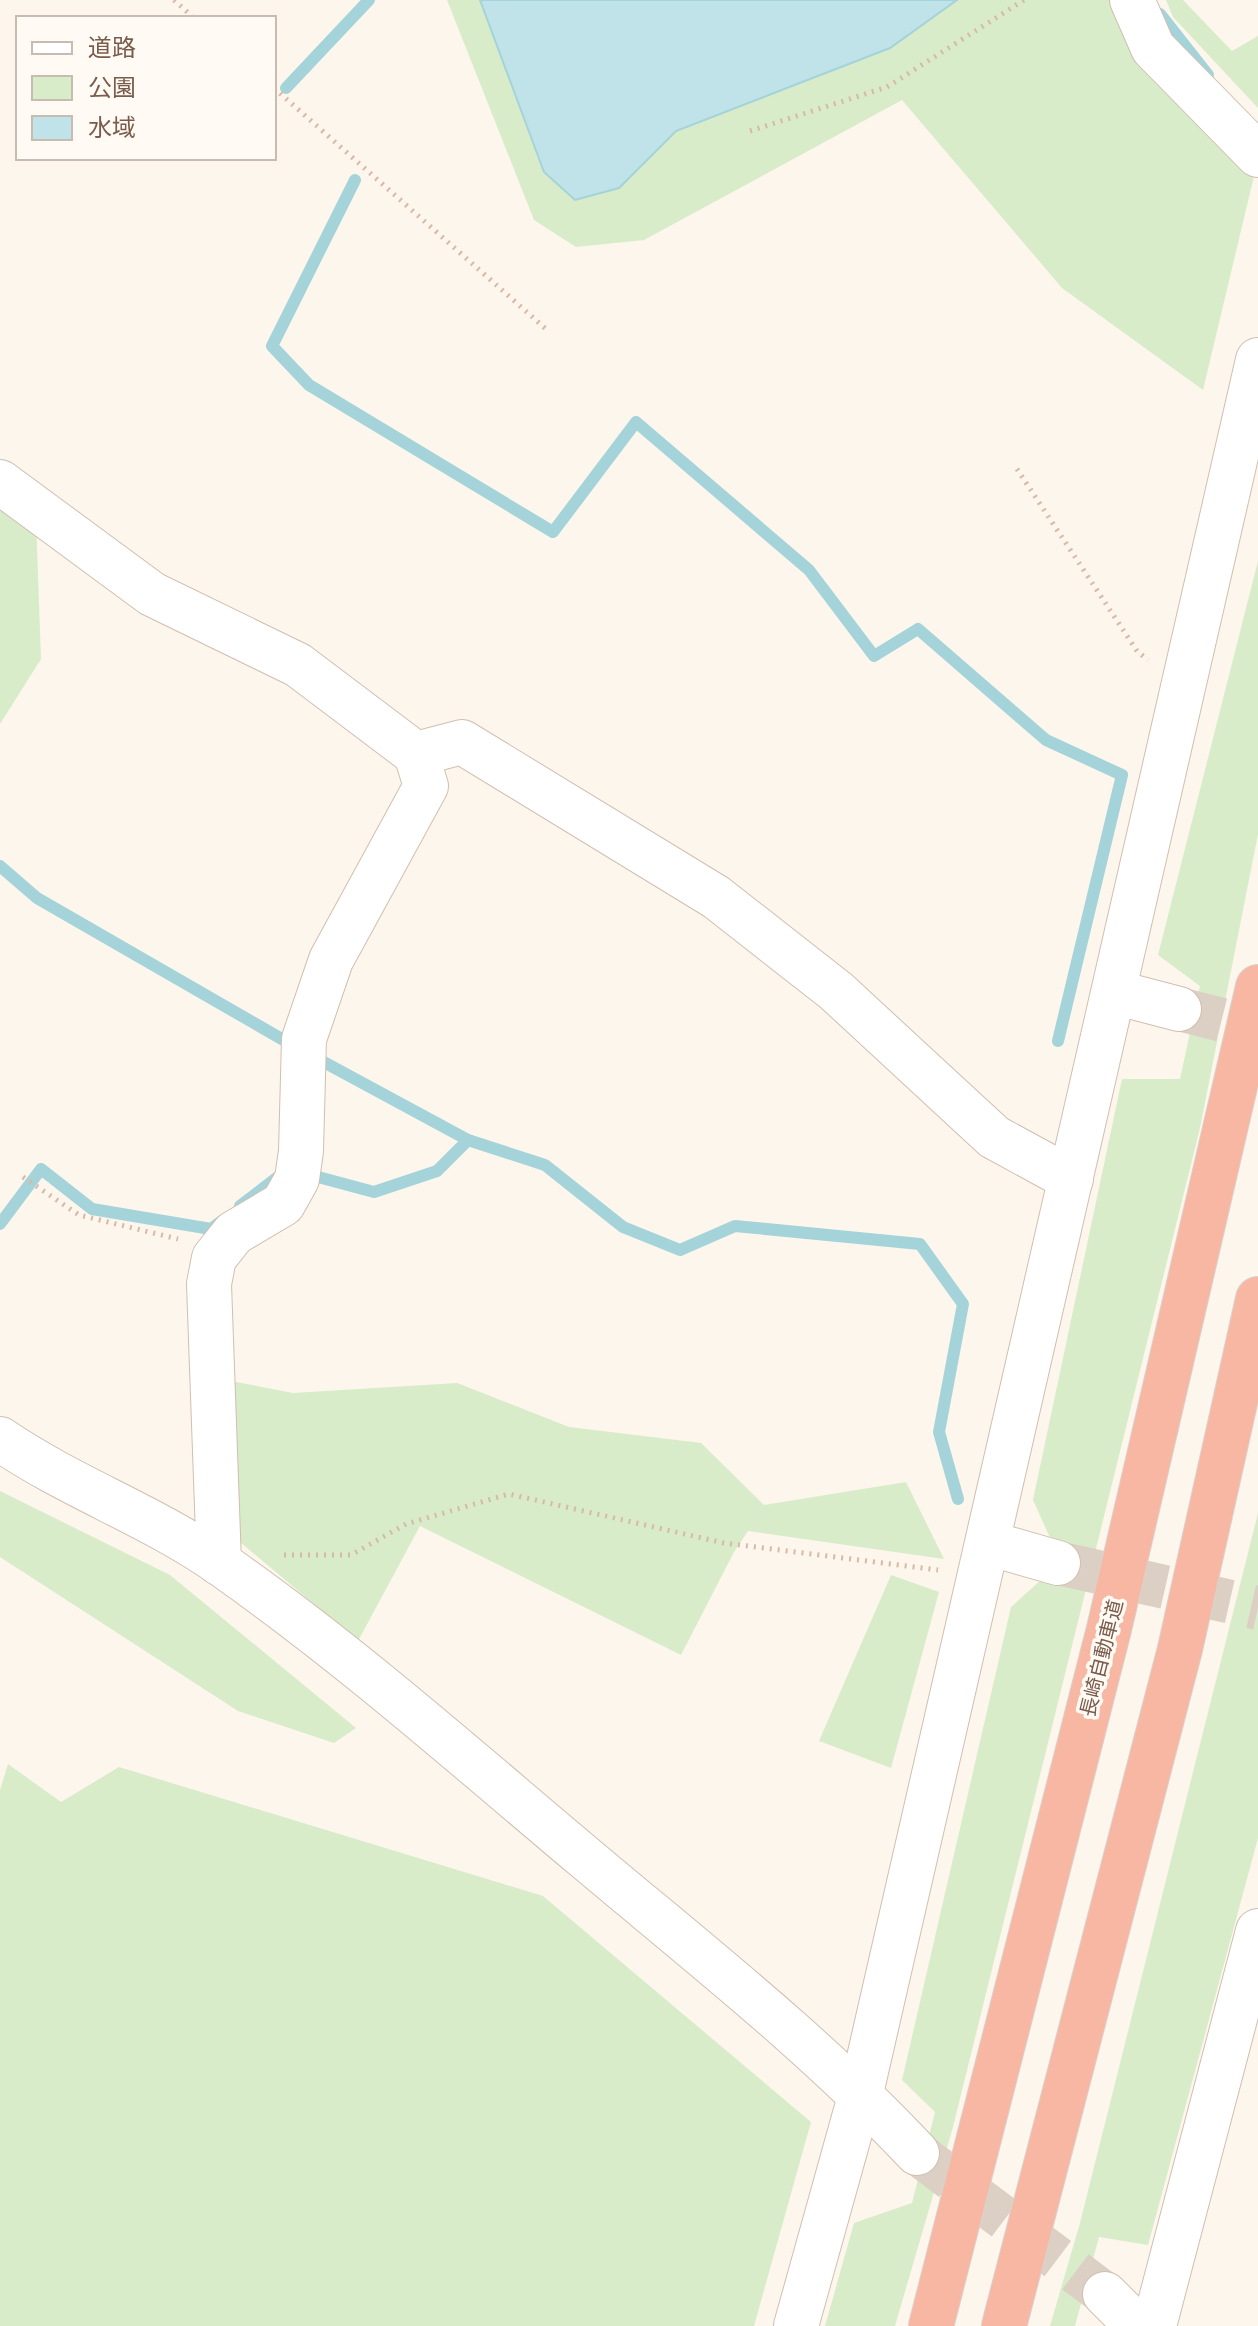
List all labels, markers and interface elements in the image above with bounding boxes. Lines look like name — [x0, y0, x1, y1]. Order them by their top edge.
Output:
legend — [16, 16, 276, 160]
text: 道路 — [88, 32, 136, 62]
text: 公園 — [88, 72, 136, 102]
text: 水域 — [88, 112, 136, 142]
street label: 長崎自動車道 — [1074, 1597, 1128, 1719]

